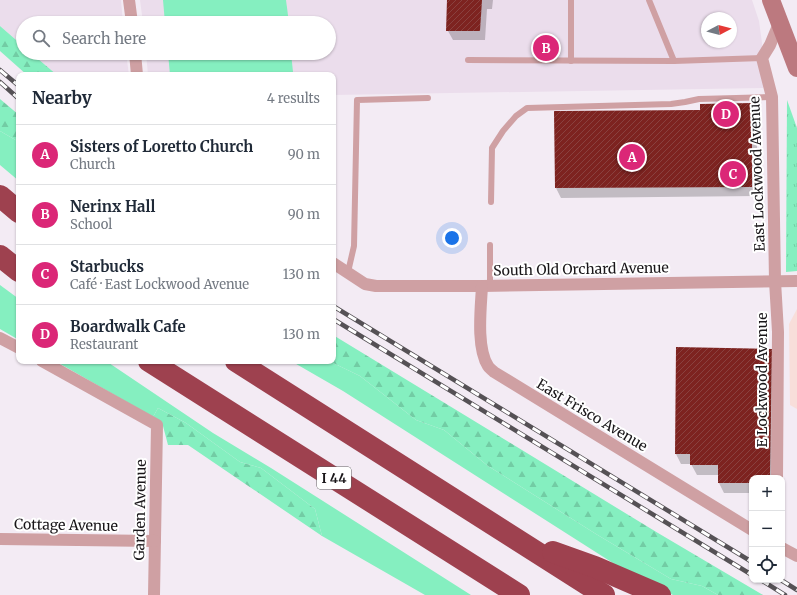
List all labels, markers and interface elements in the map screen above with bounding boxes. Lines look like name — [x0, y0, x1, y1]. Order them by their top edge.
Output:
north arrow — [701, 12, 737, 48]
search box — [16, 16, 336, 60]
icon: search — [30, 27, 52, 49]
text: Search here — [62, 29, 146, 48]
pin: B — [533, 33, 559, 63]
text: Nearby — [32, 87, 92, 109]
text: 4 results — [267, 90, 320, 107]
street label: East Lockwood Avenue — [745, 96, 769, 252]
pin: D — [713, 99, 739, 129]
text: Sisters of Loretto Church — [70, 137, 253, 156]
pin: A — [619, 142, 645, 172]
text: A — [40, 146, 50, 163]
text: 90 m — [288, 146, 320, 163]
text: Church — [70, 156, 115, 173]
pin: C — [720, 159, 746, 189]
text: Nerinx Hall — [70, 197, 155, 216]
text: B — [40, 206, 50, 223]
text: 90 m — [288, 206, 320, 223]
text: School — [70, 216, 112, 233]
your location — [442, 228, 462, 248]
text: Starbucks — [70, 257, 144, 276]
street label: South Old Orchard Avenue — [493, 258, 669, 280]
text: C — [41, 266, 49, 283]
text: 130 m — [283, 266, 320, 283]
text: Café · East Lockwood Avenue — [70, 276, 249, 293]
street label: E Lockwood Avenue — [753, 312, 771, 448]
text: Boardwalk Cafe — [70, 317, 186, 336]
text: D — [40, 326, 50, 343]
text: 130 m — [283, 326, 320, 343]
text: Restaurant — [70, 336, 138, 353]
street label: East Frisco Avenue — [533, 375, 651, 455]
street label: Garden Avenue — [130, 459, 150, 561]
road number: I 44 — [317, 467, 351, 489]
map controls — [749, 475, 785, 583]
button: + — [749, 475, 785, 511]
button: − — [749, 511, 785, 547]
street label: Cottage Avenue — [14, 515, 118, 535]
button: locate — [749, 547, 785, 583]

